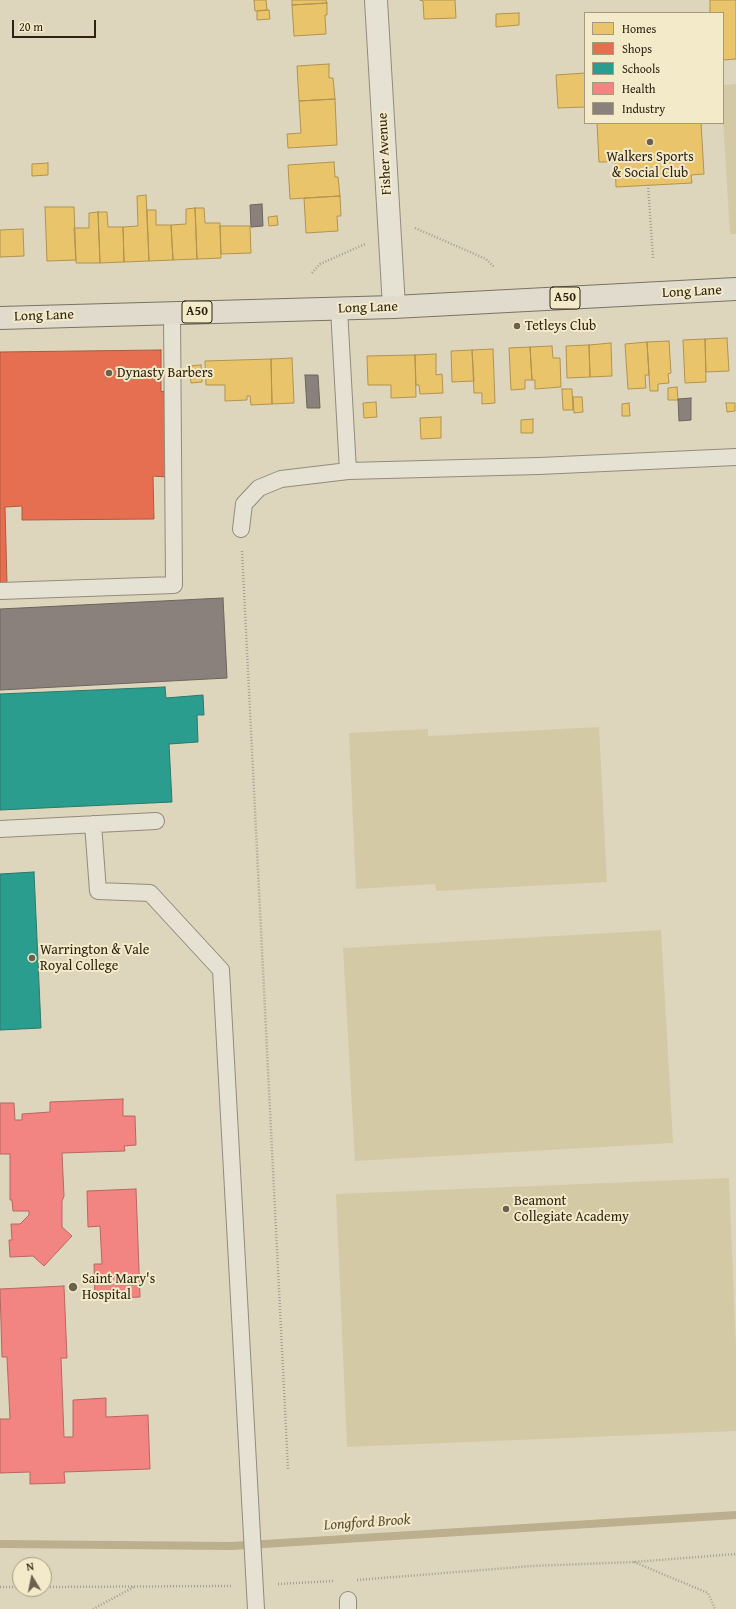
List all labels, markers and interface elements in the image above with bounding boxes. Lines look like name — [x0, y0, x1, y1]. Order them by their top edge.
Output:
scale bar — [14, 12, 98, 38]
legend — [584, 12, 724, 124]
text: 20 m — [19, 18, 43, 35]
text: Homes — [622, 20, 656, 37]
text: Shops — [622, 40, 652, 57]
text: Schools — [622, 60, 660, 77]
text: Health — [622, 80, 656, 97]
text: Industry — [622, 100, 665, 117]
street label: Fisher Avenue — [374, 112, 396, 196]
marker: Walkers Sports & Social Club — [645, 137, 655, 147]
place label: Walkers Sports & Social Club — [606, 149, 694, 182]
street label: Long Lane — [662, 282, 722, 302]
road number: A50 — [550, 287, 580, 309]
street label: Long Lane — [338, 299, 398, 317]
road number: A50 — [182, 301, 212, 323]
street label: Long Lane — [14, 307, 74, 325]
place label: Tetleys Club — [525, 318, 596, 334]
marker: Tetleys Club — [512, 321, 522, 331]
place label: Dynasty Barbers — [117, 365, 213, 381]
marker: Dynasty Barbers — [104, 368, 114, 378]
place label: Warrington & Vale Royal College — [40, 942, 149, 974]
marker: Warrington & Vale Royal College — [27, 953, 37, 963]
place label: Beamont Collegiate Academy — [514, 1193, 629, 1226]
marker: Beamont Collegiate Academy — [501, 1204, 511, 1214]
place label: Saint Mary's Hospital — [82, 1271, 155, 1304]
marker: Saint Mary's Hospital — [67, 1281, 79, 1293]
water label: Longford Brook — [323, 1511, 411, 1535]
north arrow — [12, 1557, 52, 1597]
text: N — [25, 1558, 35, 1575]

